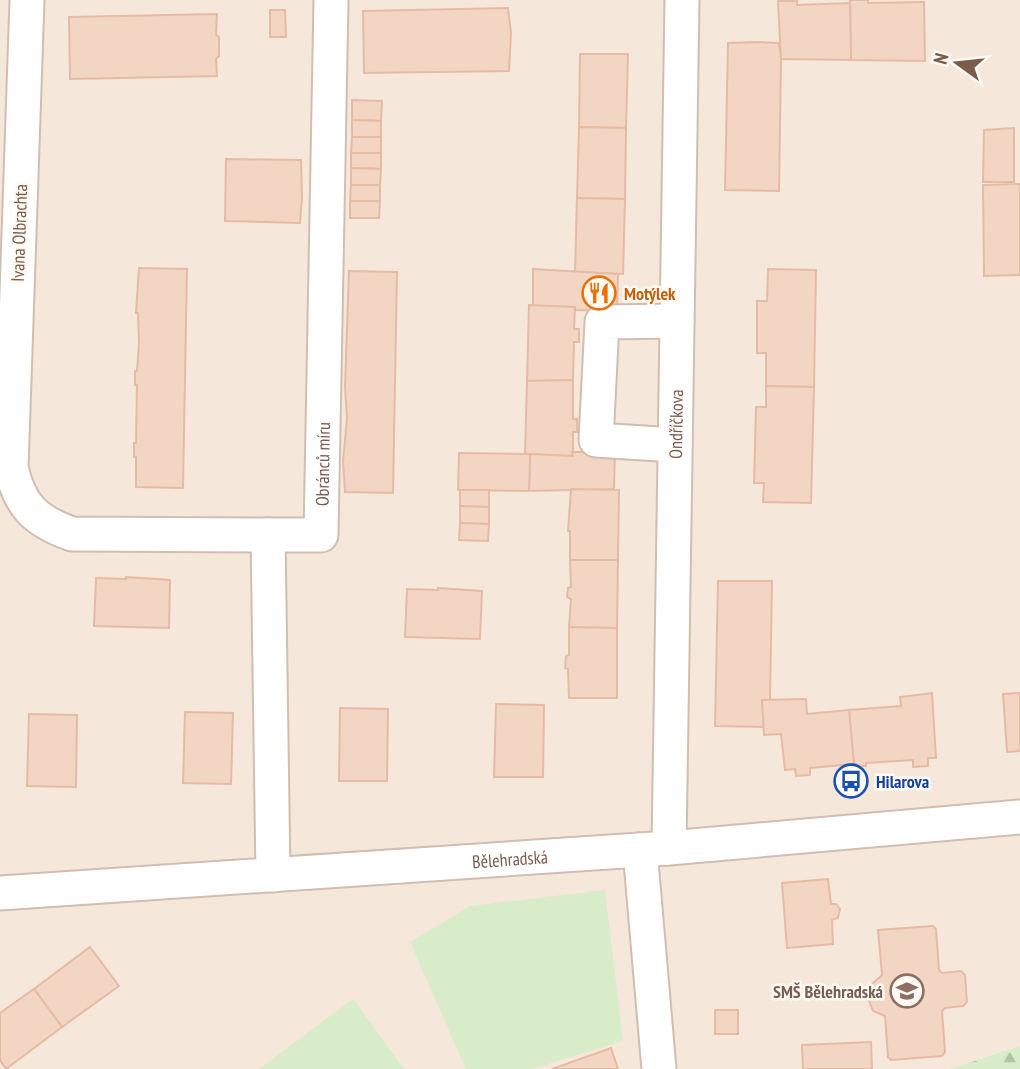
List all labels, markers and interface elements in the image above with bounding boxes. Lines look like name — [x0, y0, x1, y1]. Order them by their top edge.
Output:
north arrow — [922, 28, 992, 98]
text: N — [928, 51, 953, 67]
street label: Ivana Olbrachta — [6, 184, 32, 282]
restaurant icon: Motýlek — [580, 274, 618, 312]
place label: Motýlek — [624, 282, 676, 305]
street label: Ondříčkova — [663, 389, 688, 459]
street label: Obránců míru — [310, 422, 335, 506]
bus stop icon: Hilarova — [832, 762, 870, 800]
place label: Hilarova — [876, 770, 929, 793]
street label: Bělehradská — [471, 845, 548, 873]
school or university icon: SMŠ Bělehradská — [888, 972, 926, 1010]
place label: SMŠ Bělehradská — [773, 980, 883, 1003]

